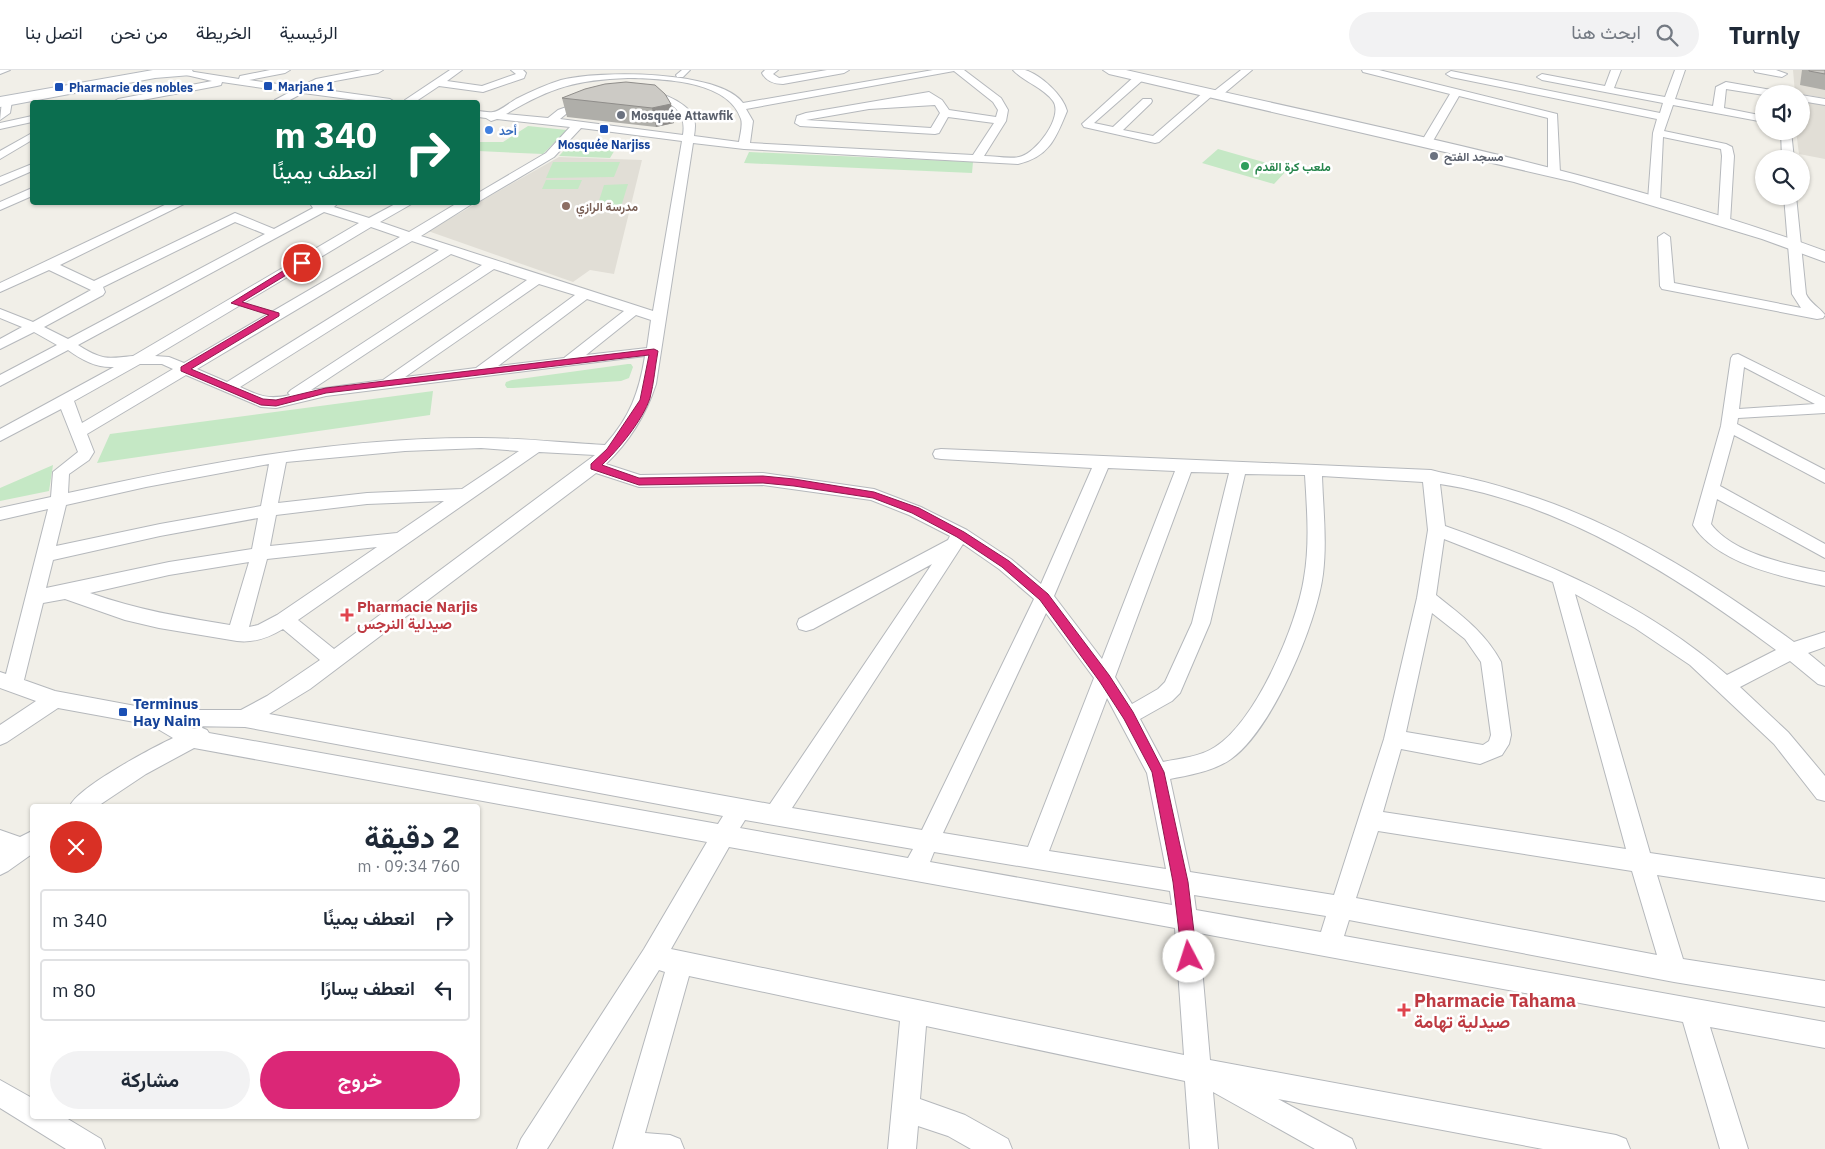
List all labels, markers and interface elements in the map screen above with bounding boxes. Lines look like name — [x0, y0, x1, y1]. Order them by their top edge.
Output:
search box — [1349, 12, 1699, 57]
text: Turnly — [1729, 19, 1800, 51]
text: ابحث هنا — [1571, 20, 1641, 44]
text: اتصل بنا — [25, 21, 83, 44]
text: من نحن — [111, 21, 168, 44]
text: الخريطة — [196, 21, 251, 44]
text: الرئيسية — [279, 21, 338, 44]
icon: search — [1653, 21, 1681, 49]
place label: Marjane 1 — [278, 79, 334, 94]
place label: Pharmacie des nobles — [69, 80, 193, 95]
marker: Marjane 1 — [262, 80, 274, 92]
marker: Pharmacie des nobles — [53, 81, 65, 93]
map controls — [1755, 85, 1810, 205]
button: sound — [1755, 85, 1810, 140]
place label: Mosquée Attawfik — [631, 108, 733, 123]
marker: Mosquée Attawfik — [615, 109, 627, 121]
text: 340 m — [274, 112, 377, 158]
icon: right — [395, 120, 460, 185]
place label: أحد — [499, 123, 517, 138]
marker: Mosquée Narjiss — [598, 123, 610, 135]
marker: أحد — [483, 124, 495, 136]
place label: Mosquée Narjiss — [558, 137, 650, 152]
place label: مسجد الفتح — [1444, 149, 1504, 165]
marker: مسجد الفتح — [1428, 150, 1440, 162]
button: search — [1755, 150, 1810, 205]
text: انعطف يمينًا — [272, 156, 377, 185]
place label: ملعب كرة القدم — [1255, 159, 1331, 175]
marker: ملعب كرة القدم — [1239, 160, 1251, 172]
place label: مدرسة الرازي — [576, 199, 638, 217]
marker: مدرسة الرازي — [560, 200, 572, 212]
pin — [281, 242, 323, 284]
icon: arrive — [288, 249, 316, 277]
place label: Pharmacie Narjis صيدلية النرجس — [357, 597, 478, 633]
marker: Pharmacie Narjis صيدلية النرجس — [341, 609, 353, 621]
place label: Terminus Hay Naim — [133, 694, 201, 730]
marker: Terminus Hay Naim — [117, 706, 129, 718]
text: 2 دقيقة — [364, 817, 460, 856]
button: close — [50, 821, 102, 873]
text: 760 m · 09:34 — [358, 856, 460, 876]
text: انعطف يمينًا — [323, 906, 415, 930]
icon: right — [430, 906, 458, 934]
text: 340 m — [52, 908, 107, 932]
position arrow — [1162, 930, 1214, 982]
text: انعطف يسارًا — [321, 976, 415, 1000]
icon: left — [430, 976, 458, 1004]
text: 80 m — [52, 978, 96, 1002]
place label: Pharmacie Tahama صيدلية تهامة — [1414, 989, 1576, 1033]
marker: Pharmacie Tahama صيدلية تهامة — [1398, 1004, 1410, 1016]
button: مشاركة — [50, 1051, 250, 1109]
button: خروج — [260, 1051, 460, 1109]

